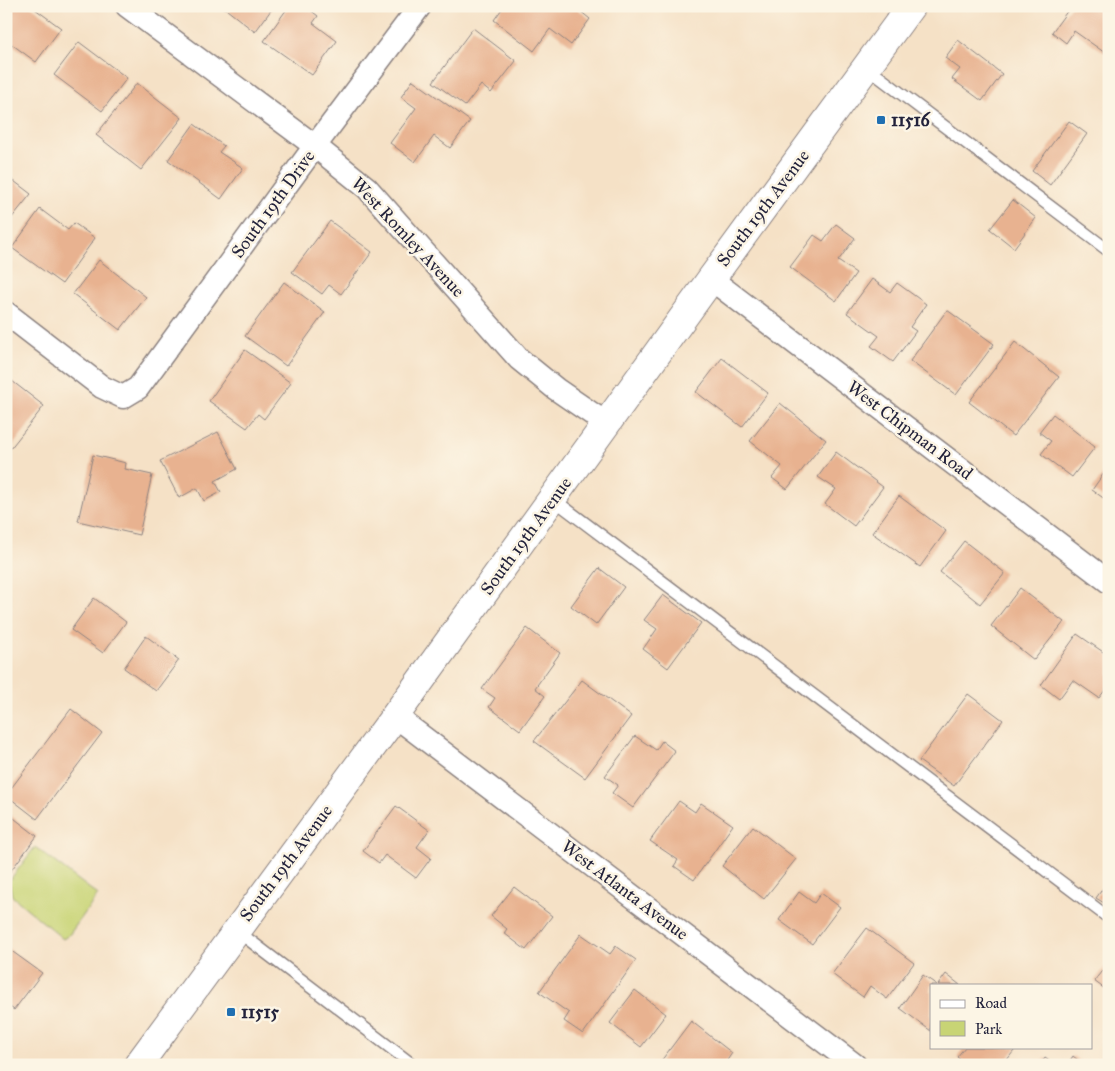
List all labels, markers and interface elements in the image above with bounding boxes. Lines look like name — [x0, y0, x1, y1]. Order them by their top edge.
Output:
place label: 11516 — [891, 109, 931, 131]
marker: 11516 — [875, 114, 887, 126]
street label: South 19th Avenue — [712, 145, 814, 271]
street label: South 19th Drive — [227, 146, 319, 262]
street label: West Romley Avenue — [347, 172, 469, 302]
street label: West Chipman Road — [843, 376, 977, 484]
street label: South 19th Avenue — [476, 473, 576, 599]
street label: South 19th Avenue — [235, 800, 337, 926]
street label: West Atlanta Avenue — [557, 835, 693, 945]
legend — [930, 984, 1092, 1048]
text: Road — [975, 994, 1007, 1012]
place label: 11515 — [241, 1001, 279, 1023]
marker: 11515 — [225, 1006, 237, 1018]
text: Park — [975, 1020, 1002, 1038]

